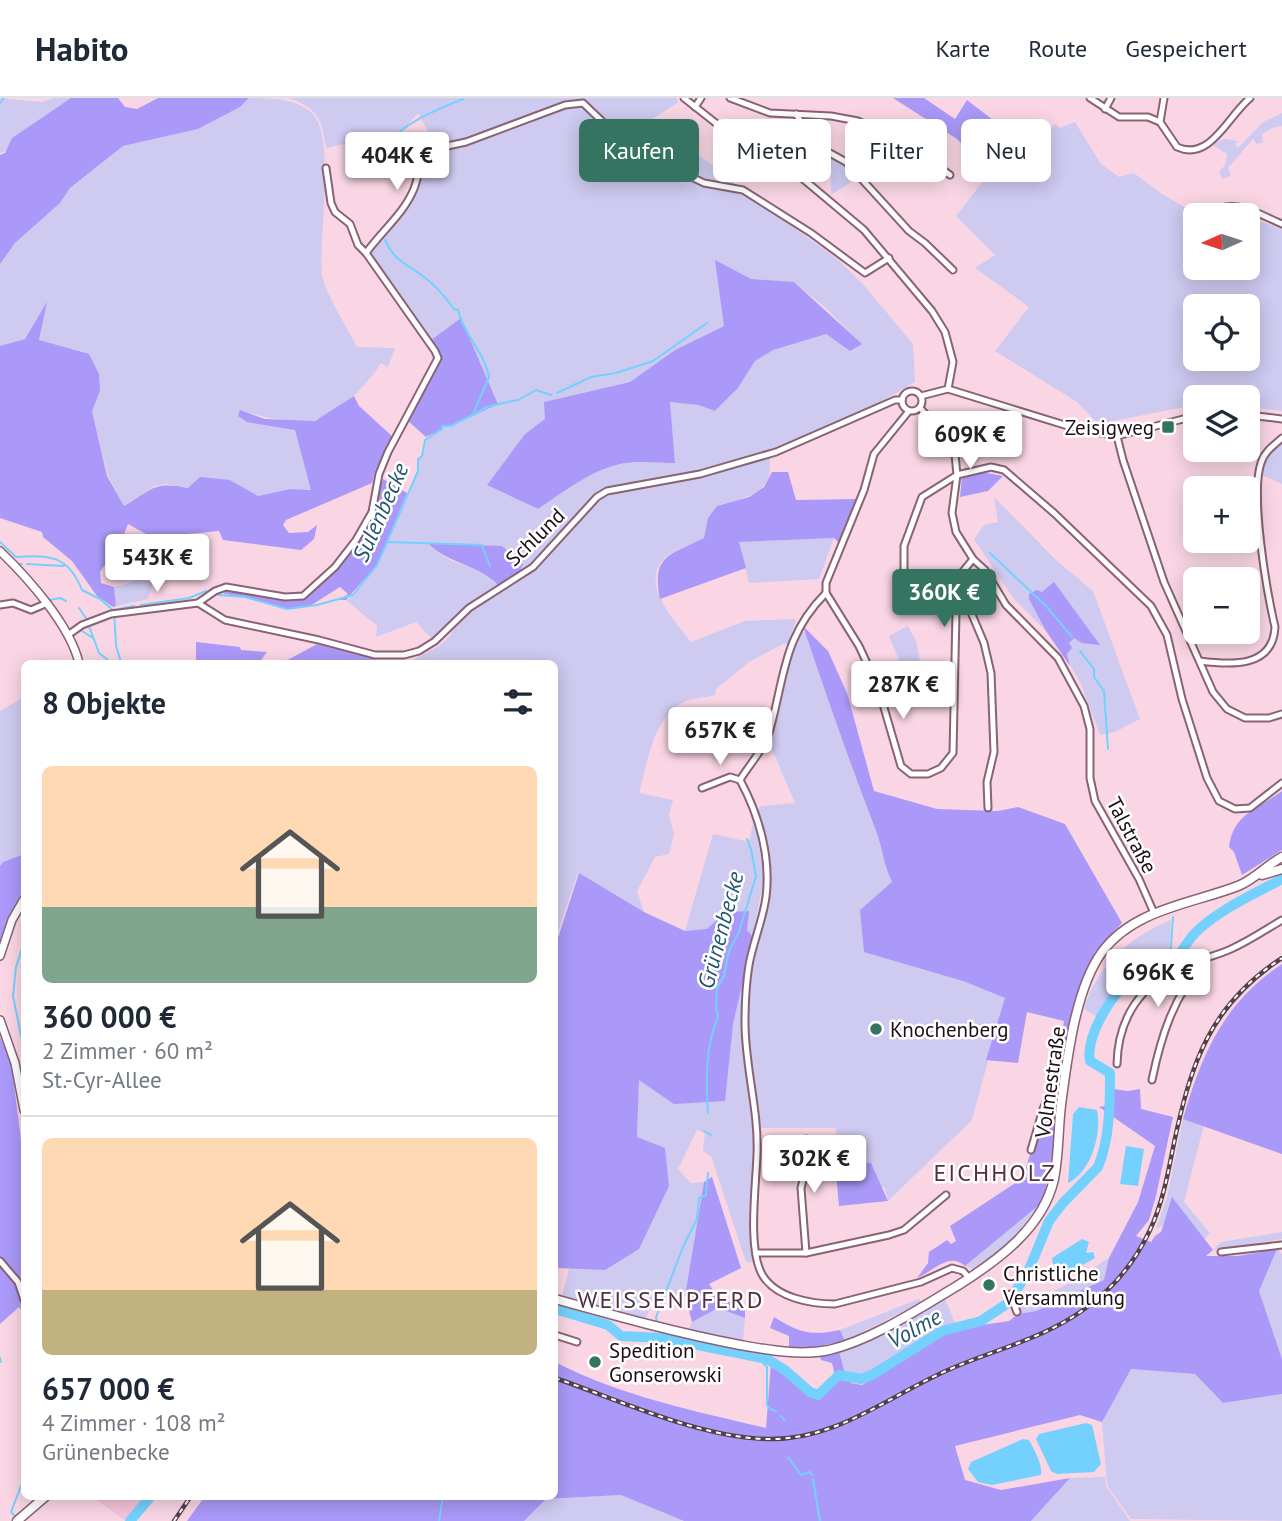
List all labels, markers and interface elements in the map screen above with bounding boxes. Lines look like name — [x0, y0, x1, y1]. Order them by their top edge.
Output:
text: Habito — [35, 27, 129, 70]
text: Karte — [935, 33, 990, 64]
text: Route — [1028, 33, 1087, 64]
text: Gespeichert — [1125, 33, 1247, 64]
chip: Kaufen — [579, 119, 699, 182]
chip: Mieten — [713, 119, 831, 182]
chip: Filter — [845, 119, 947, 182]
chip: Neu — [961, 119, 1051, 182]
pin: 404K € — [340, 132, 454, 192]
text: 404K € — [361, 140, 433, 169]
north arrow — [1183, 203, 1260, 280]
map controls — [1183, 203, 1260, 644]
button: locate — [1183, 294, 1260, 371]
button: layers — [1183, 385, 1260, 462]
pin: 609K € — [913, 412, 1027, 471]
place label: Zeisigweg — [1065, 414, 1154, 441]
text: 609K € — [934, 419, 1006, 448]
marker: Zeisigweg — [1160, 419, 1176, 435]
water label: Sulenbecke — [345, 458, 415, 566]
button: + — [1183, 476, 1260, 553]
street label: Schlund — [500, 502, 570, 572]
pin: 543K € — [100, 534, 214, 594]
text: 543K € — [121, 542, 193, 571]
button: − — [1183, 567, 1260, 644]
pin: 360K € — [887, 570, 1001, 629]
text: 360K € — [908, 577, 980, 606]
pin: 287K € — [846, 662, 960, 721]
text: 287K € — [867, 669, 939, 698]
text: 8 Objekte — [42, 683, 166, 722]
icon: filters — [499, 683, 537, 721]
pin: 657K € — [663, 708, 777, 767]
text: 657K € — [684, 715, 756, 744]
street label: Talstraße — [1101, 792, 1163, 878]
icon: home — [227, 811, 353, 937]
water label: Grünenbecke — [690, 868, 750, 992]
pin: 696K € — [1101, 950, 1215, 1009]
text: 696K € — [1122, 957, 1194, 986]
text: 360 000 € — [42, 997, 176, 1036]
place label: Knochenberg — [890, 1016, 1009, 1043]
marker: Knochenberg — [868, 1021, 884, 1037]
street label: Volmestraße — [1029, 1024, 1071, 1141]
text: 2 Zimmer · 60 m² — [42, 1036, 213, 1065]
text: St.-Cyr-Allee — [42, 1065, 162, 1094]
pin: 302K € — [757, 1136, 871, 1195]
text: 302K € — [778, 1143, 850, 1172]
district label: EICHHOLZ — [934, 1157, 1057, 1188]
icon: home — [227, 1183, 353, 1309]
place label: Christliche Versammlung — [1002, 1260, 1125, 1311]
marker: Christliche Versammlung — [981, 1277, 997, 1293]
district label: WEISSENPFERD — [578, 1284, 764, 1315]
water label: Volme — [882, 1301, 946, 1355]
place label: Spedition Gonserowski — [609, 1337, 722, 1388]
marker: Spedition Gonserowski — [587, 1354, 603, 1370]
text: 657 000 € — [42, 1369, 175, 1408]
text: 4 Zimmer · 108 m² — [42, 1408, 226, 1437]
text: Grünenbecke — [42, 1437, 170, 1466]

